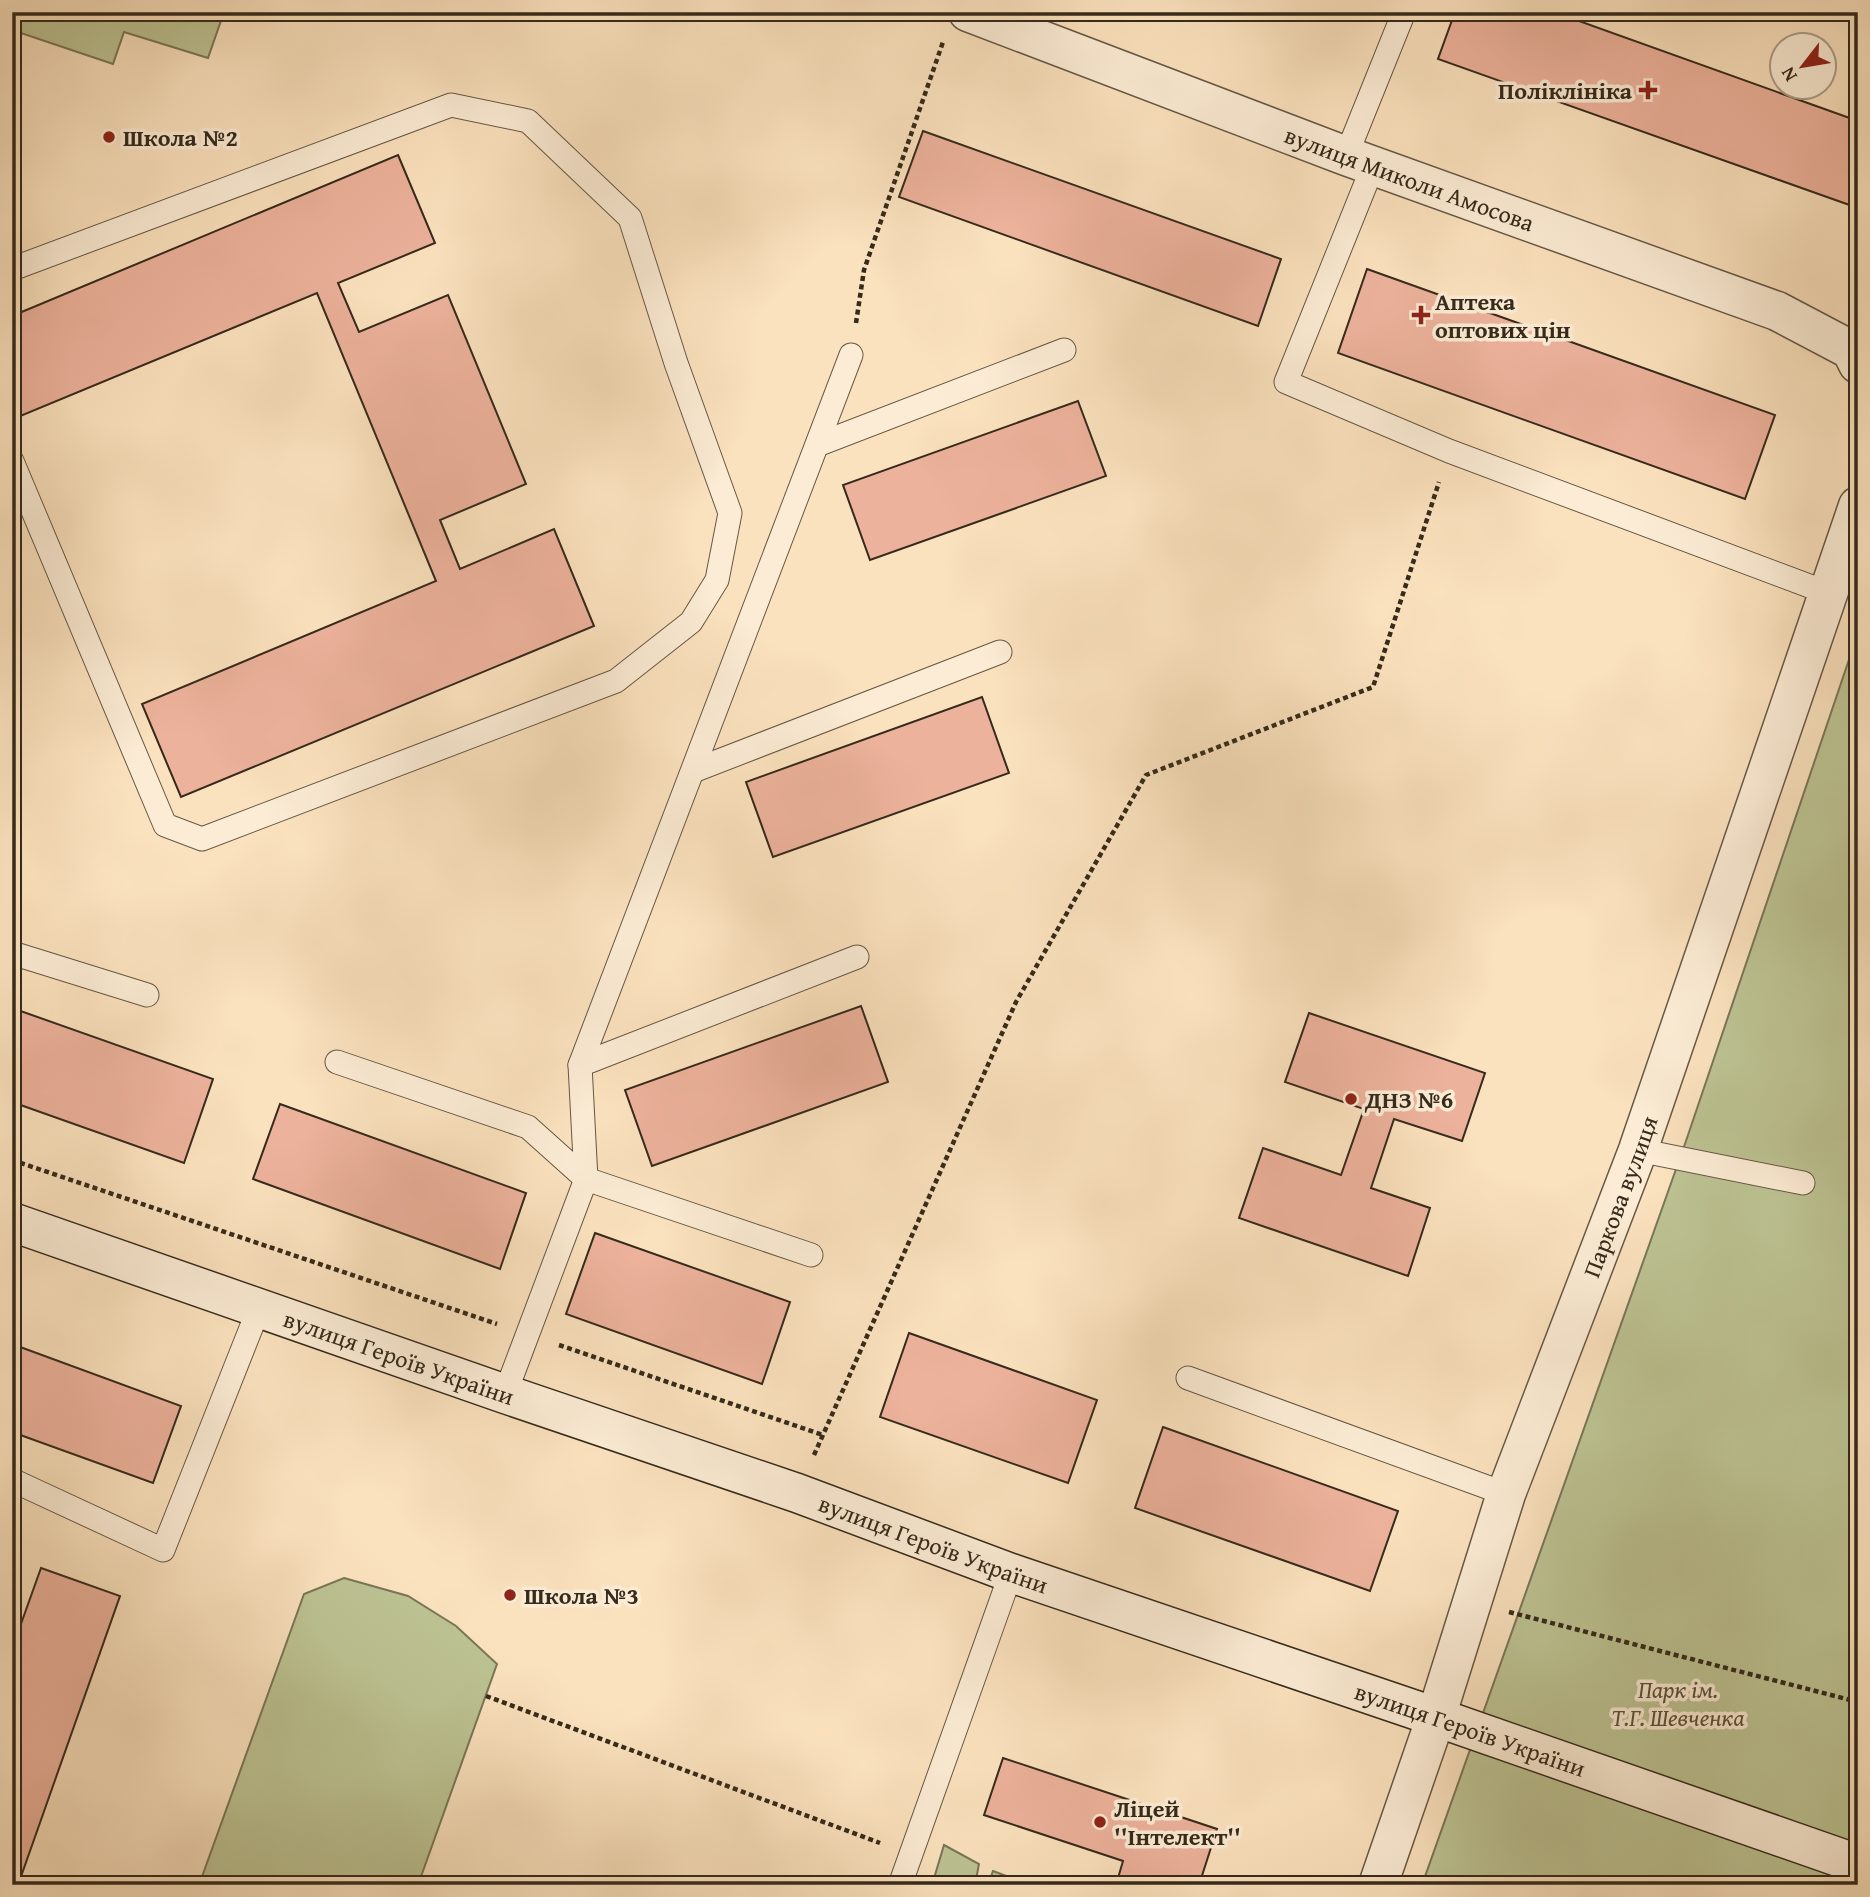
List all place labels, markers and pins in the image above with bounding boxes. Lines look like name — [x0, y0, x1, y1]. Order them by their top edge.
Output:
place label: Поліклініка — [1498, 73, 1633, 108]
marker: Поліклініка — [1638, 80, 1658, 100]
place label: Школа №2 — [123, 120, 238, 155]
marker: Школа №2 — [101, 129, 117, 145]
place label: Аптека оптових цін — [1435, 284, 1571, 347]
marker: Аптека оптових цін — [1413, 307, 1429, 323]
place label: ДНЗ №6 — [1364, 1082, 1453, 1117]
marker: ДНЗ №6 — [1343, 1091, 1359, 1107]
place label: Школа №3 — [524, 1578, 639, 1613]
marker: Школа №3 — [502, 1587, 518, 1603]
place label: Ліцей ''Інтелект'' — [1114, 1791, 1241, 1854]
marker: Ліцей ''Інтелект'' — [1092, 1814, 1108, 1830]

